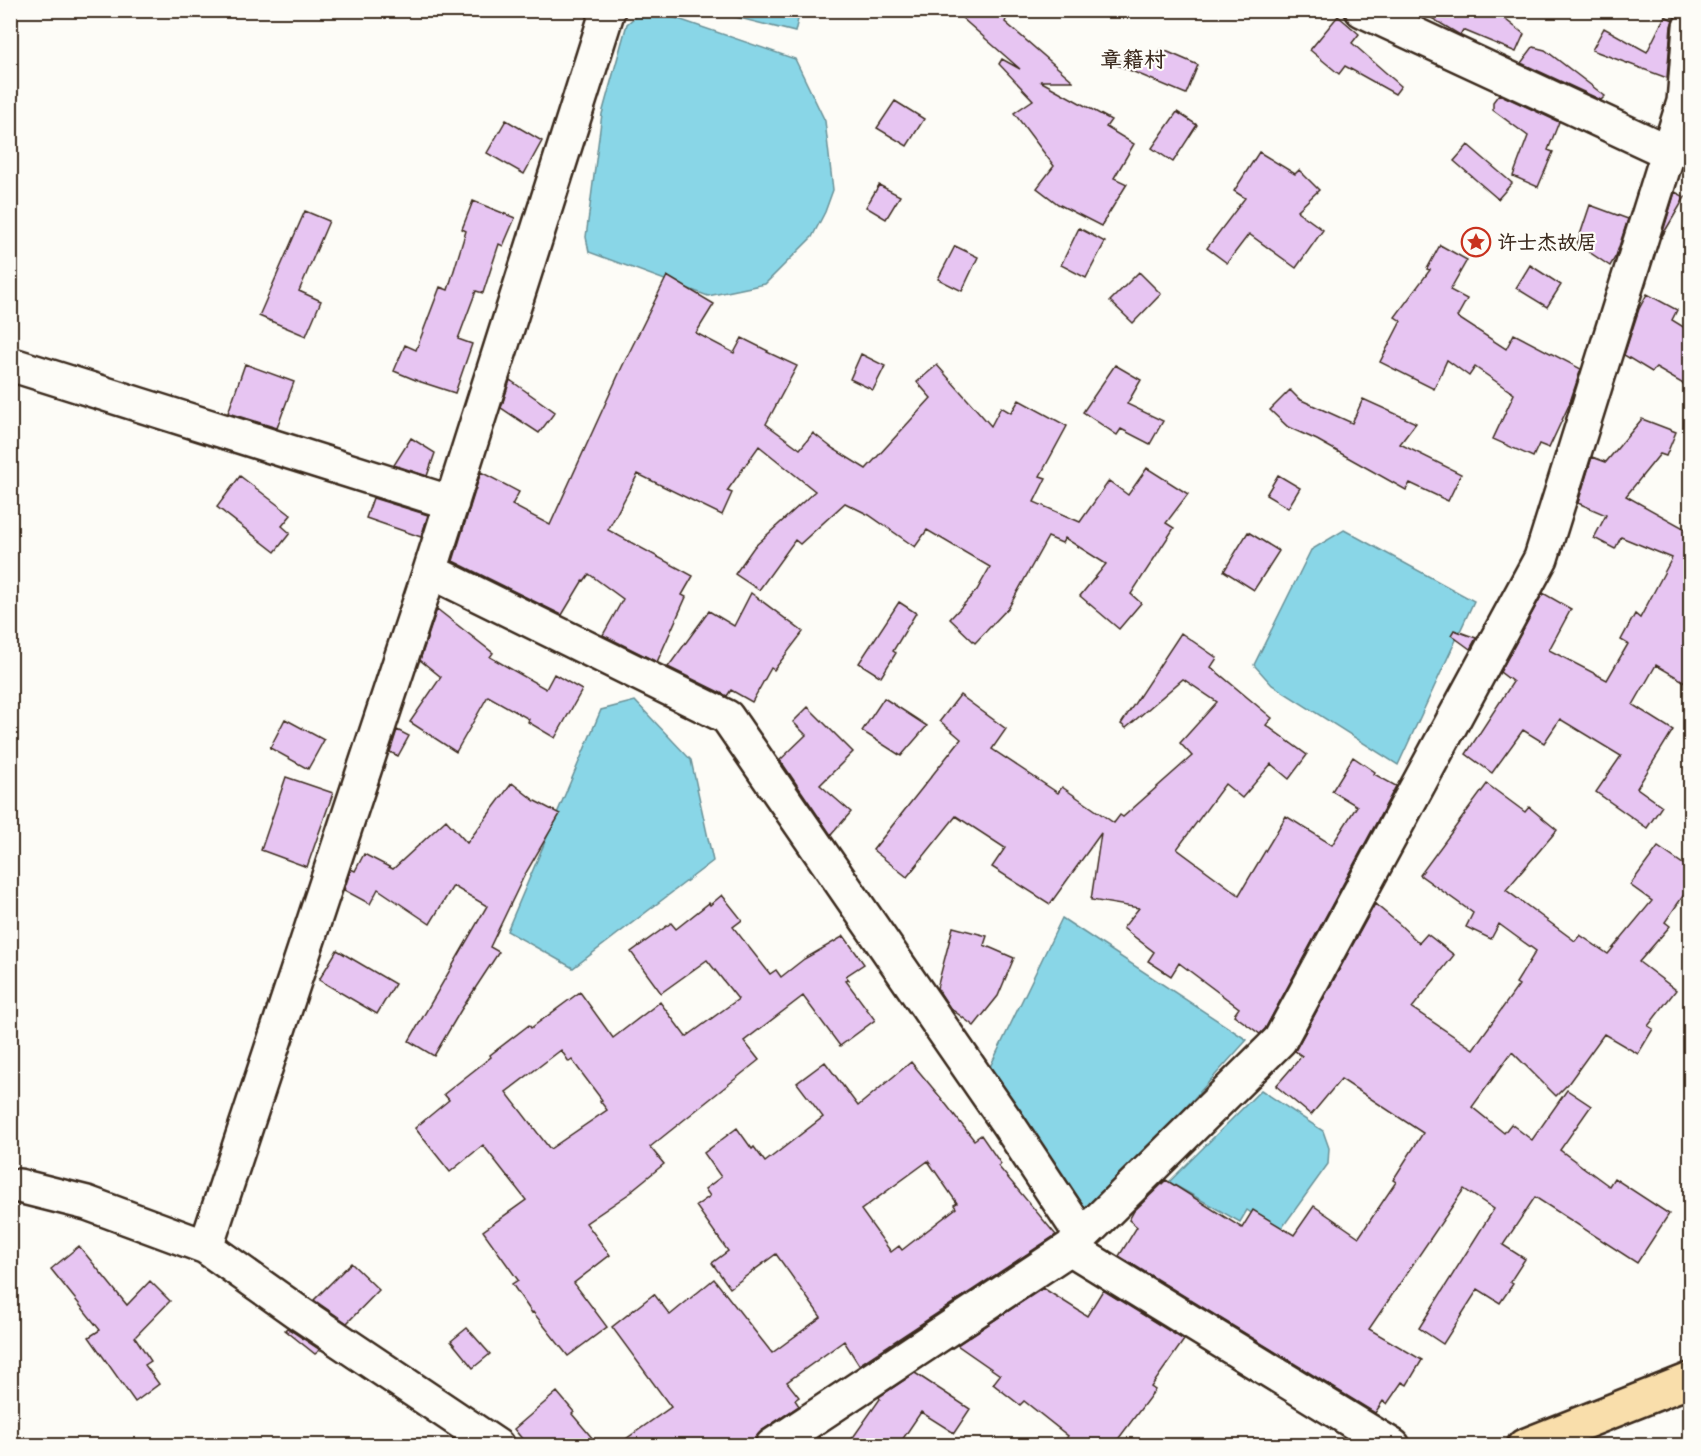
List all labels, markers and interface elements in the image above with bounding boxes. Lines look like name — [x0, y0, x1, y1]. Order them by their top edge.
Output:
district label: 章籍村 — [1100, 44, 1166, 73]
place icon: 许士杰故居 — [1460, 226, 1492, 258]
place label: 许士杰故居 — [1497, 228, 1597, 254]

